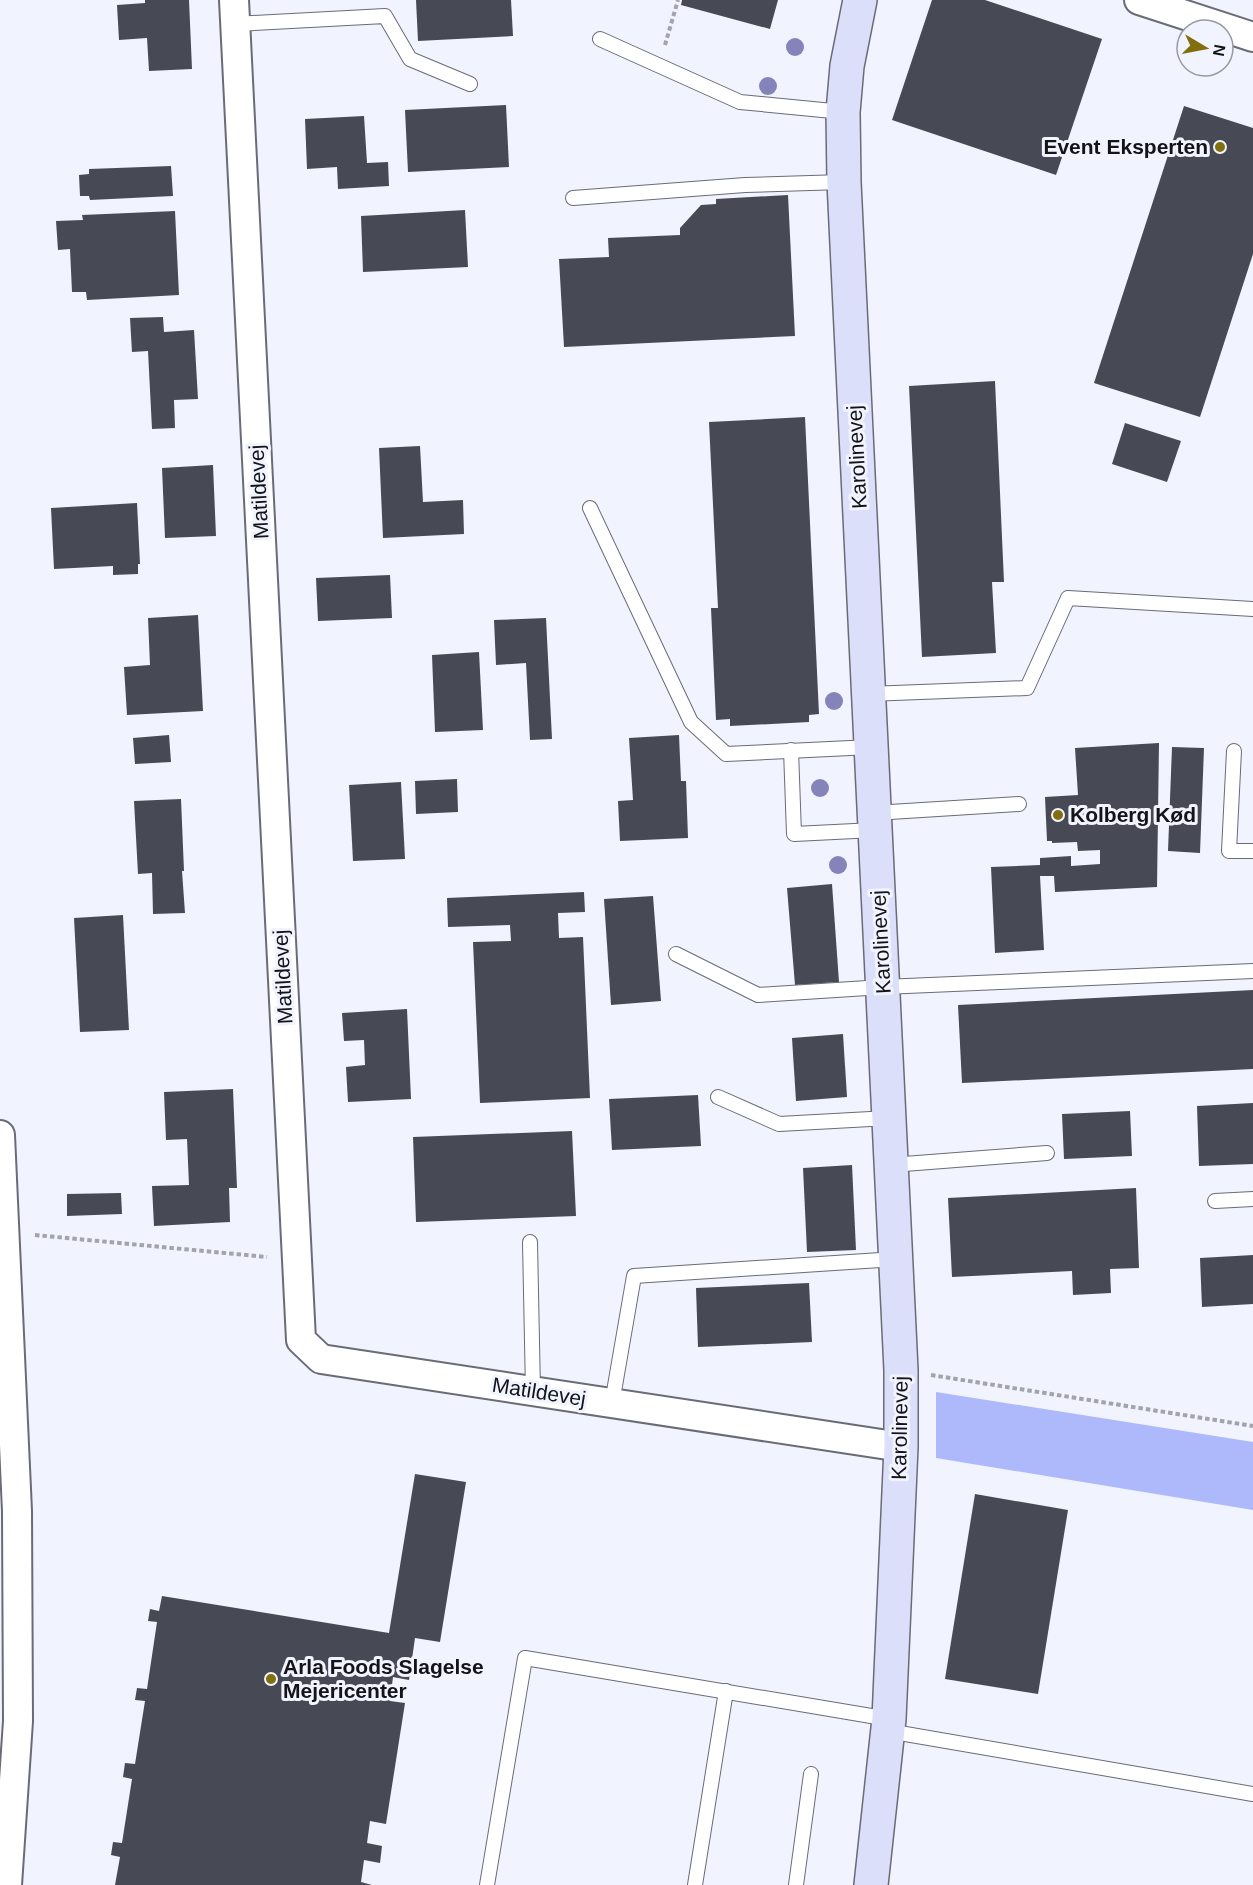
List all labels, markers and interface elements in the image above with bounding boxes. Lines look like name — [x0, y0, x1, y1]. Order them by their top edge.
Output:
north arrow — [1175, 18, 1235, 78]
text: N — [1210, 43, 1229, 58]
place label: Event Eksperten — [1043, 135, 1208, 158]
marker: Event Eksperten — [1213, 140, 1227, 154]
street label: Karolinevej — [842, 405, 871, 510]
street label: Matildevej — [245, 444, 272, 540]
place label: Kolberg Kød — [1070, 803, 1196, 826]
marker: Kolberg Kød — [1051, 808, 1065, 822]
street label: Karolinevej — [866, 890, 895, 995]
street label: Matildevej — [269, 929, 296, 1025]
street label: Matildevej — [491, 1373, 588, 1410]
street label: Karolinevej — [887, 1376, 912, 1480]
place label: Arla Foods Slagelse Mejericenter — [283, 1655, 484, 1702]
marker: Arla Foods Slagelse Mejericenter — [264, 1672, 278, 1686]

